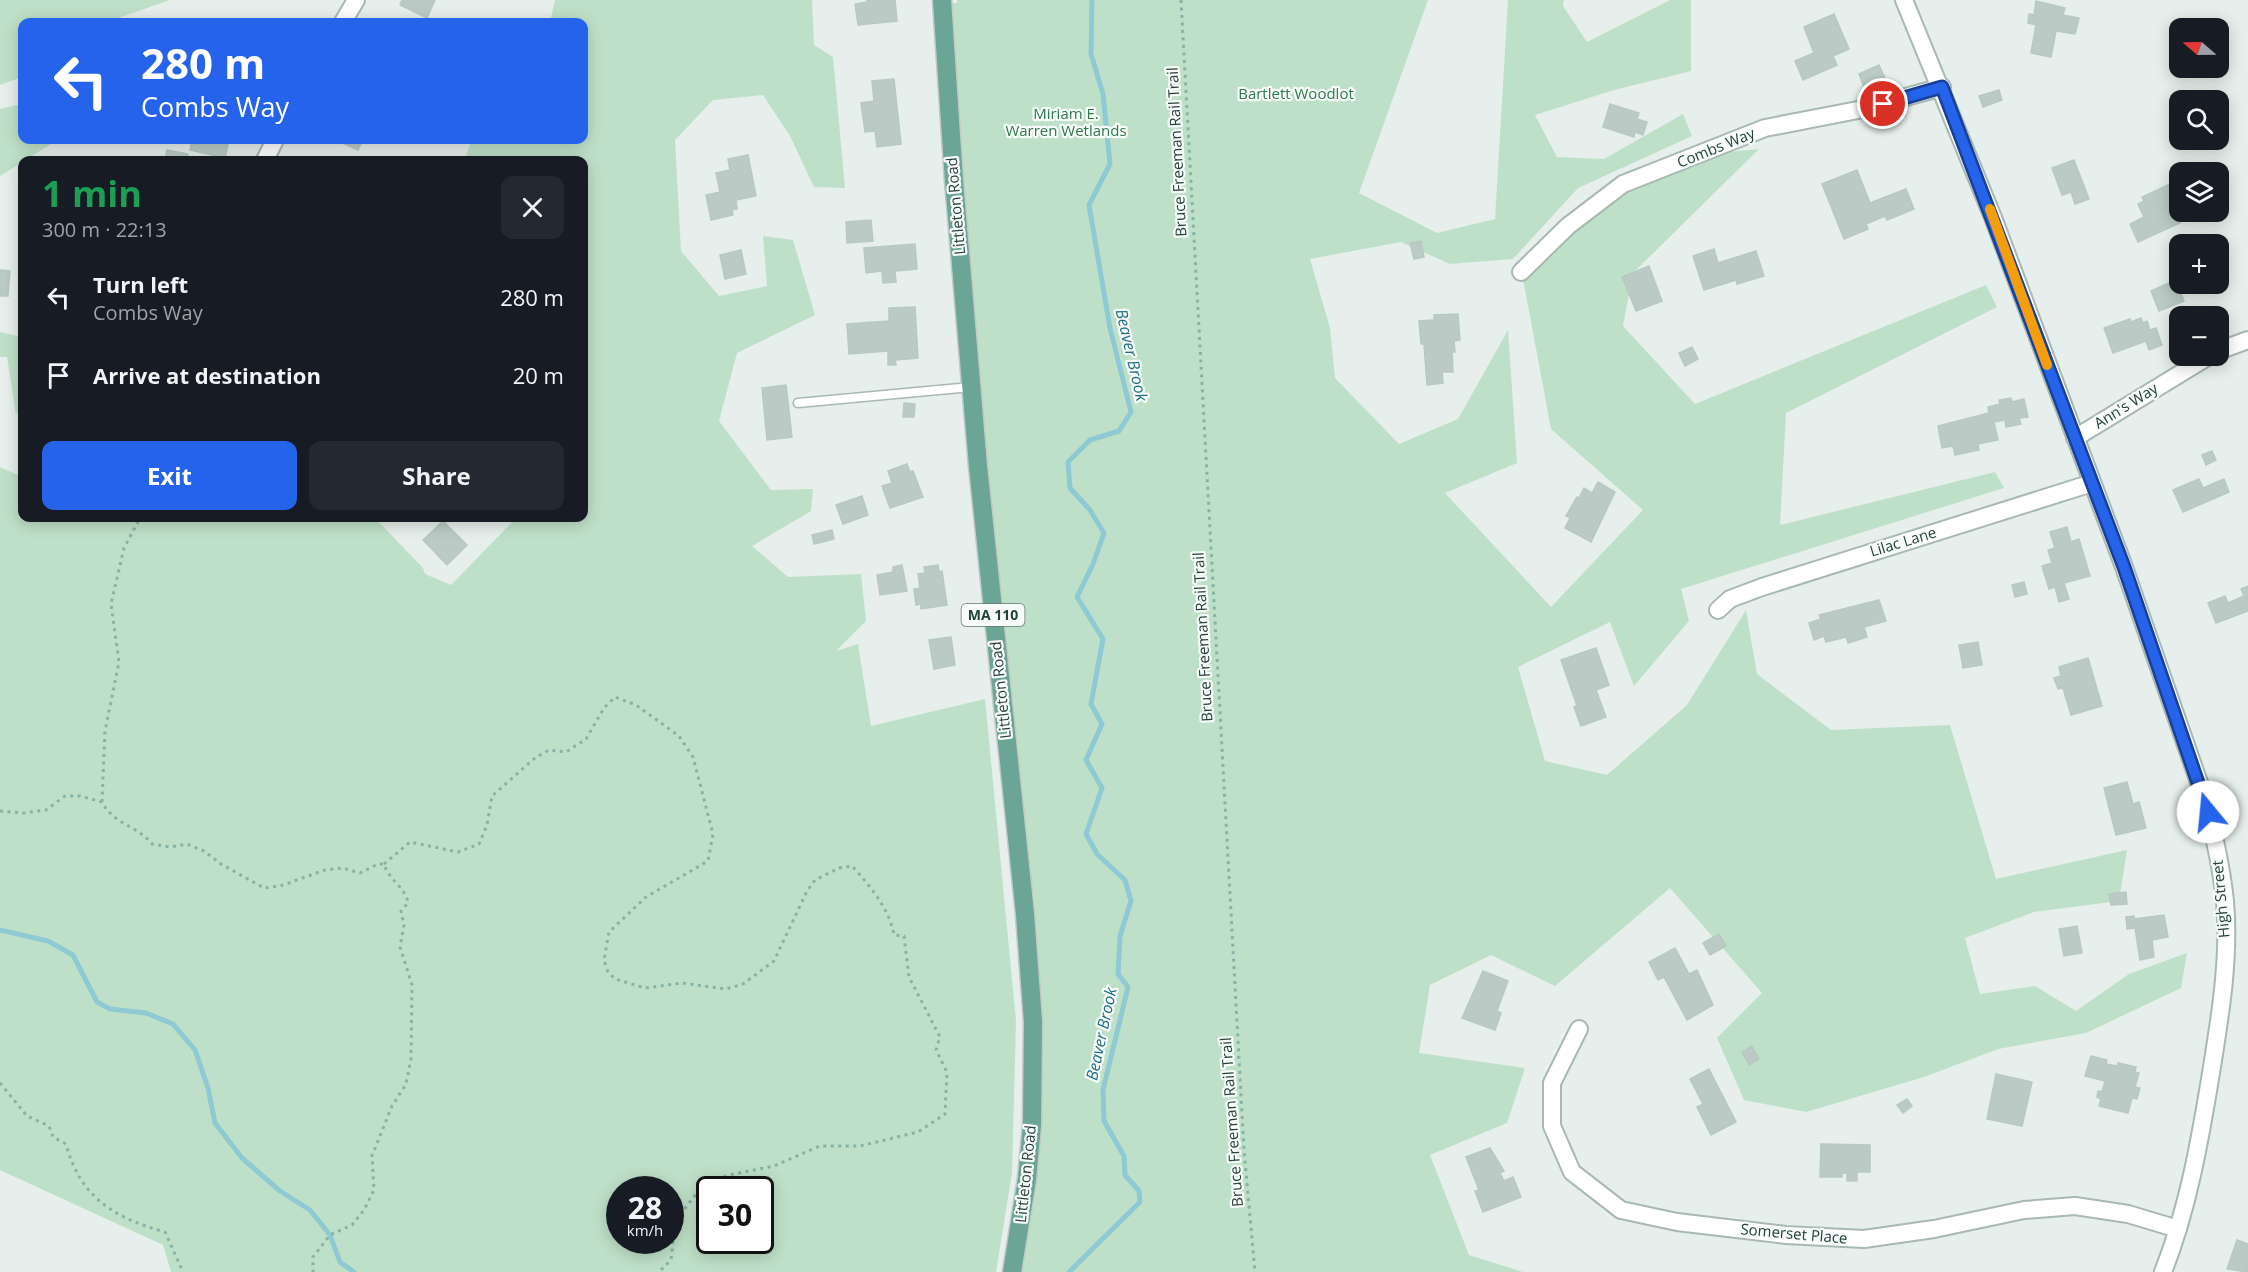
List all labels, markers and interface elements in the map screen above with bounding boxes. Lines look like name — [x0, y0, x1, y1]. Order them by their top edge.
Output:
north arrow — [2169, 18, 2229, 78]
map controls — [2169, 18, 2229, 366]
text: 280 m — [141, 34, 265, 91]
icon: left — [42, 42, 120, 120]
street label: Bruce Freeman Rail Trail — [1162, 67, 1190, 237]
pin — [1857, 78, 1908, 129]
park label: Bartlett Woodlot — [1238, 83, 1354, 103]
icon: arrive — [1866, 87, 1899, 120]
text: Combs Way — [141, 88, 289, 125]
button: search — [2169, 90, 2229, 150]
park label: Miriam E. Warren Wetlands — [1005, 103, 1127, 140]
street label: Combs Way — [1674, 122, 1758, 172]
street label: Littleton Road — [941, 157, 969, 256]
button: layers — [2169, 162, 2229, 222]
text: 1 min — [42, 169, 142, 218]
button: close — [501, 176, 564, 239]
text: 300 m · 22:13 — [42, 216, 167, 243]
button: + — [2169, 234, 2229, 294]
text: Turn left — [93, 269, 188, 299]
icon: left — [42, 281, 75, 314]
text: 280 m — [500, 282, 564, 312]
text: Combs Way — [93, 299, 203, 326]
button: − — [2169, 306, 2229, 366]
water label: Beaver Brook — [1111, 307, 1154, 405]
icon: arrive — [42, 359, 75, 392]
text: Arrive at destination — [93, 360, 321, 390]
text: 20 m — [513, 360, 564, 390]
street label: Ann's Way — [2090, 377, 2162, 433]
button: Exit — [42, 441, 297, 510]
button: Share — [309, 441, 564, 510]
street label: Lilac Lane — [1867, 521, 1938, 561]
street label: Bruce Freeman Rail Trail — [1188, 552, 1216, 722]
road number: MA 110 — [962, 604, 1024, 626]
street label: Littleton Road — [985, 640, 1015, 740]
position arrow — [2176, 780, 2240, 844]
street label: High Street — [2207, 859, 2233, 939]
water label: Beaver Brook — [1080, 984, 1122, 1082]
street label: Bruce Freeman Rail Trail — [1215, 1037, 1247, 1208]
street label: Littleton Road — [1010, 1124, 1040, 1224]
speed limit sign: 30 — [696, 1176, 774, 1254]
text: 28 — [628, 1187, 662, 1228]
street label: Somerset Place — [1740, 1218, 1848, 1248]
text: km/h — [627, 1220, 663, 1240]

